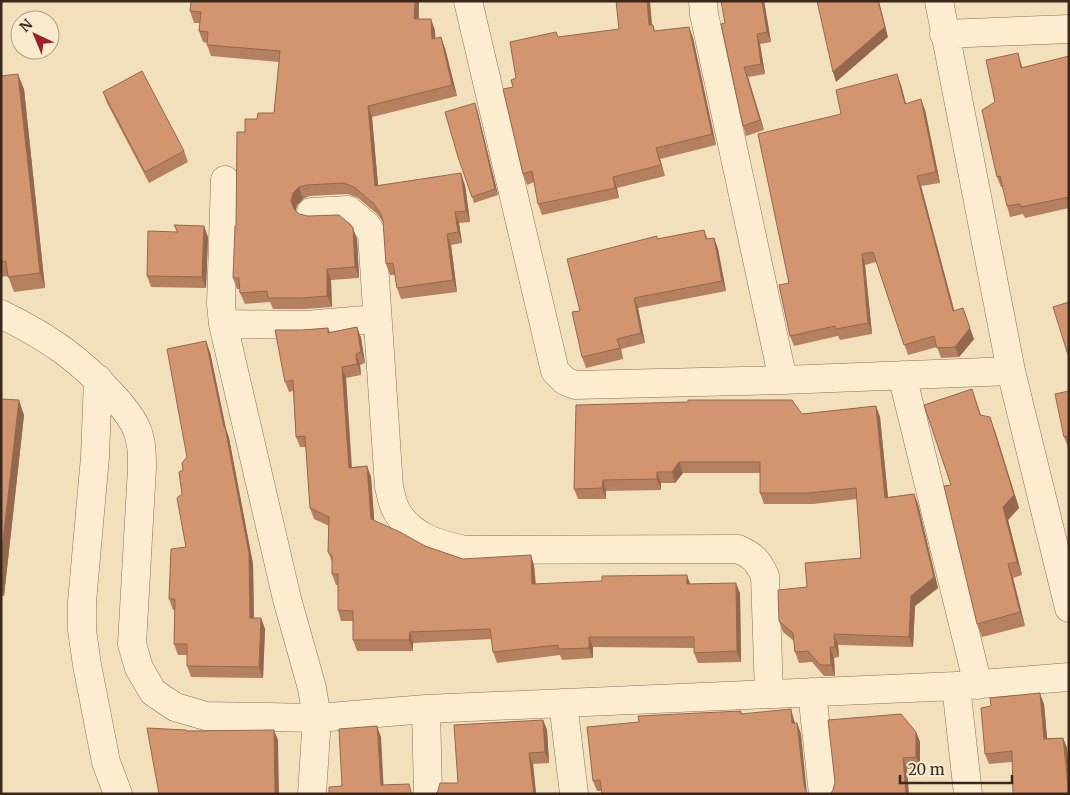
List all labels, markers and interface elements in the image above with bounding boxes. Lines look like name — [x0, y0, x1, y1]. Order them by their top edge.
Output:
north arrow — [10, 10, 60, 60]
text: N — [16, 15, 36, 36]
scale bar — [900, 752, 1012, 784]
text: 20 m — [908, 760, 945, 779]

